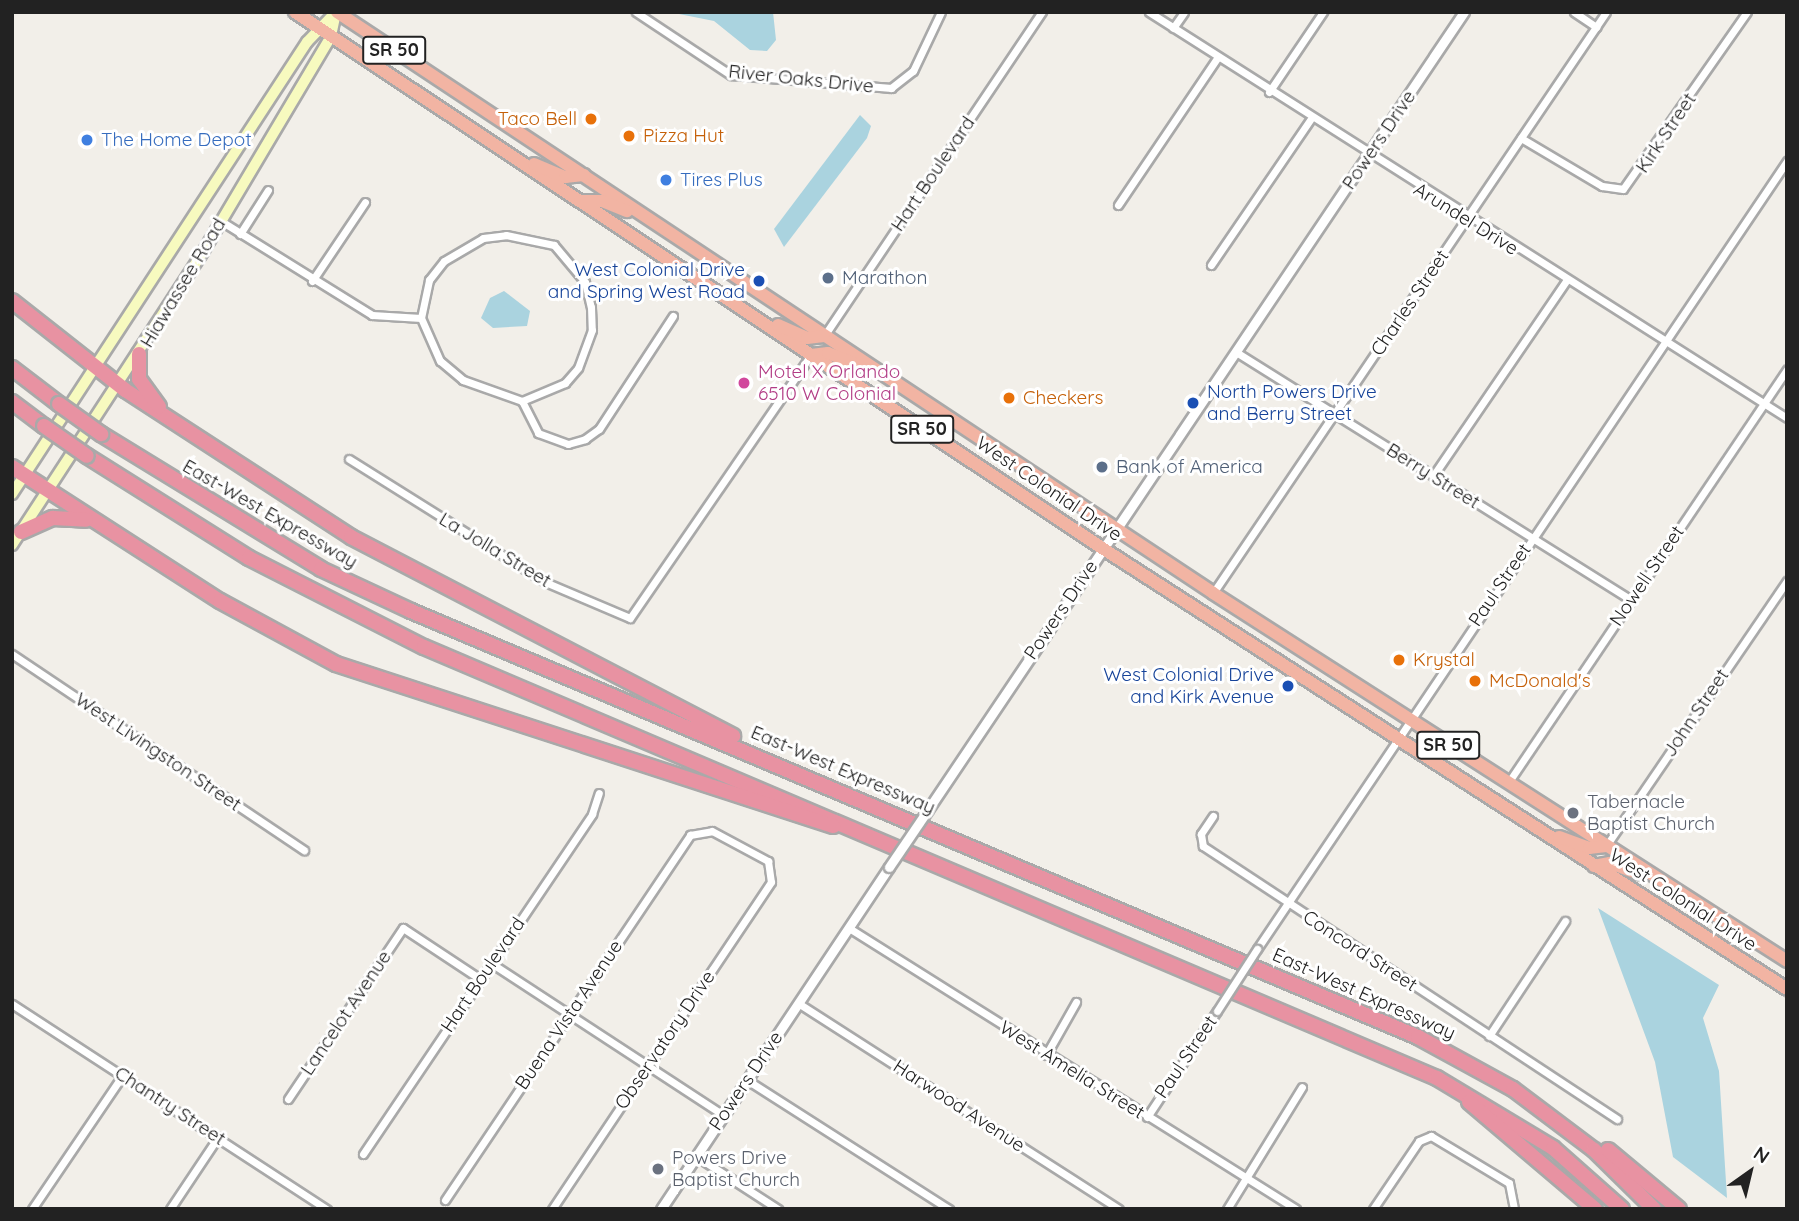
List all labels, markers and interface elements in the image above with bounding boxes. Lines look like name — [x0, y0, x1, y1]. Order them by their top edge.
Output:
road number: SR 50 — [361, 36, 427, 64]
street label: River Oaks Drive — [727, 60, 875, 98]
street label: Powers Drive — [1337, 86, 1421, 194]
street label: Kirk Street — [1631, 89, 1701, 177]
place label: Taco Bell — [498, 108, 577, 130]
marker: Taco Bell — [583, 111, 599, 127]
street label: Hart Boulevard — [886, 112, 980, 236]
place label: Pizza Hut — [643, 125, 724, 147]
marker: Pizza Hut — [621, 128, 637, 144]
place label: The Home Depot — [101, 129, 252, 151]
marker: The Home Depot — [79, 132, 95, 148]
place label: Tires Plus — [680, 169, 763, 191]
marker: Tires Plus — [658, 172, 674, 188]
street label: Arundel Drive — [1410, 178, 1522, 260]
street label: Hiawassee Road — [135, 214, 231, 352]
street label: Charles Street — [1366, 246, 1454, 360]
place label: West Colonial Drive and Spring West Road — [548, 259, 745, 303]
place label: Marathon — [842, 267, 928, 289]
marker: Marathon — [820, 270, 836, 286]
marker: West Colonial Drive and Spring West Road — [751, 273, 767, 289]
place label: Motel X Orlando 6510 W Colonial — [758, 361, 900, 405]
marker: Motel X Orlando 6510 W Colonial — [736, 375, 752, 391]
place label: North Powers Drive and Berry Street — [1207, 381, 1377, 425]
place label: Checkers — [1023, 387, 1103, 409]
marker: Checkers — [1001, 390, 1017, 406]
marker: North Powers Drive and Berry Street — [1185, 395, 1201, 411]
road number: SR 50 — [889, 414, 955, 444]
street label: West Colonial Drive — [972, 432, 1126, 546]
street label: Berry Street — [1382, 438, 1484, 514]
street label: East-West Expressway — [179, 455, 361, 573]
place label: Bank of America — [1116, 456, 1263, 478]
marker: Bank of America — [1094, 459, 1110, 475]
street label: La Jolla Street — [435, 508, 555, 592]
street label: Nowell Street — [1605, 521, 1689, 631]
street label: Paul Street — [1464, 539, 1536, 631]
street label: Powers Drive — [1019, 556, 1103, 664]
place label: Krystal — [1413, 649, 1475, 671]
marker: Krystal — [1391, 652, 1407, 668]
place label: West Colonial Drive and Kirk Avenue — [1103, 664, 1274, 708]
street label: John Street — [1658, 665, 1734, 761]
place label: McDonald's — [1489, 670, 1591, 692]
marker: McDonald's — [1467, 673, 1483, 689]
marker: West Colonial Drive and Kirk Avenue — [1280, 678, 1296, 694]
street label: West Livingston Street — [71, 688, 245, 816]
street label: East-West Expressway — [747, 721, 939, 819]
road number: SR 50 — [1415, 730, 1481, 760]
place label: Tabernacle Baptist Church — [1587, 791, 1715, 835]
marker: Tabernacle Baptist Church — [1565, 805, 1581, 821]
street label: West Colonial Drive — [1605, 844, 1761, 956]
street label: Concord Street — [1299, 906, 1421, 996]
street label: Hart Boulevard — [436, 913, 530, 1037]
street label: Buena Vista Avenue — [511, 936, 627, 1094]
street label: East-West Expressway — [1269, 943, 1459, 1045]
street label: Lancelot Avenue — [296, 946, 396, 1080]
street label: Observatory Drive — [610, 966, 720, 1114]
street label: Paul Street — [1150, 1011, 1222, 1103]
street label: West Amelia Street — [995, 1016, 1149, 1124]
street label: Powers Drive — [704, 1027, 788, 1135]
street label: Harwood Avenue — [889, 1055, 1029, 1157]
street label: Chantry Street — [110, 1062, 230, 1150]
north arrow — [1715, 1137, 1785, 1207]
text: N — [1749, 1141, 1774, 1168]
place label: Powers Drive Baptist Church — [672, 1147, 800, 1191]
marker: Powers Drive Baptist Church — [650, 1161, 666, 1177]

